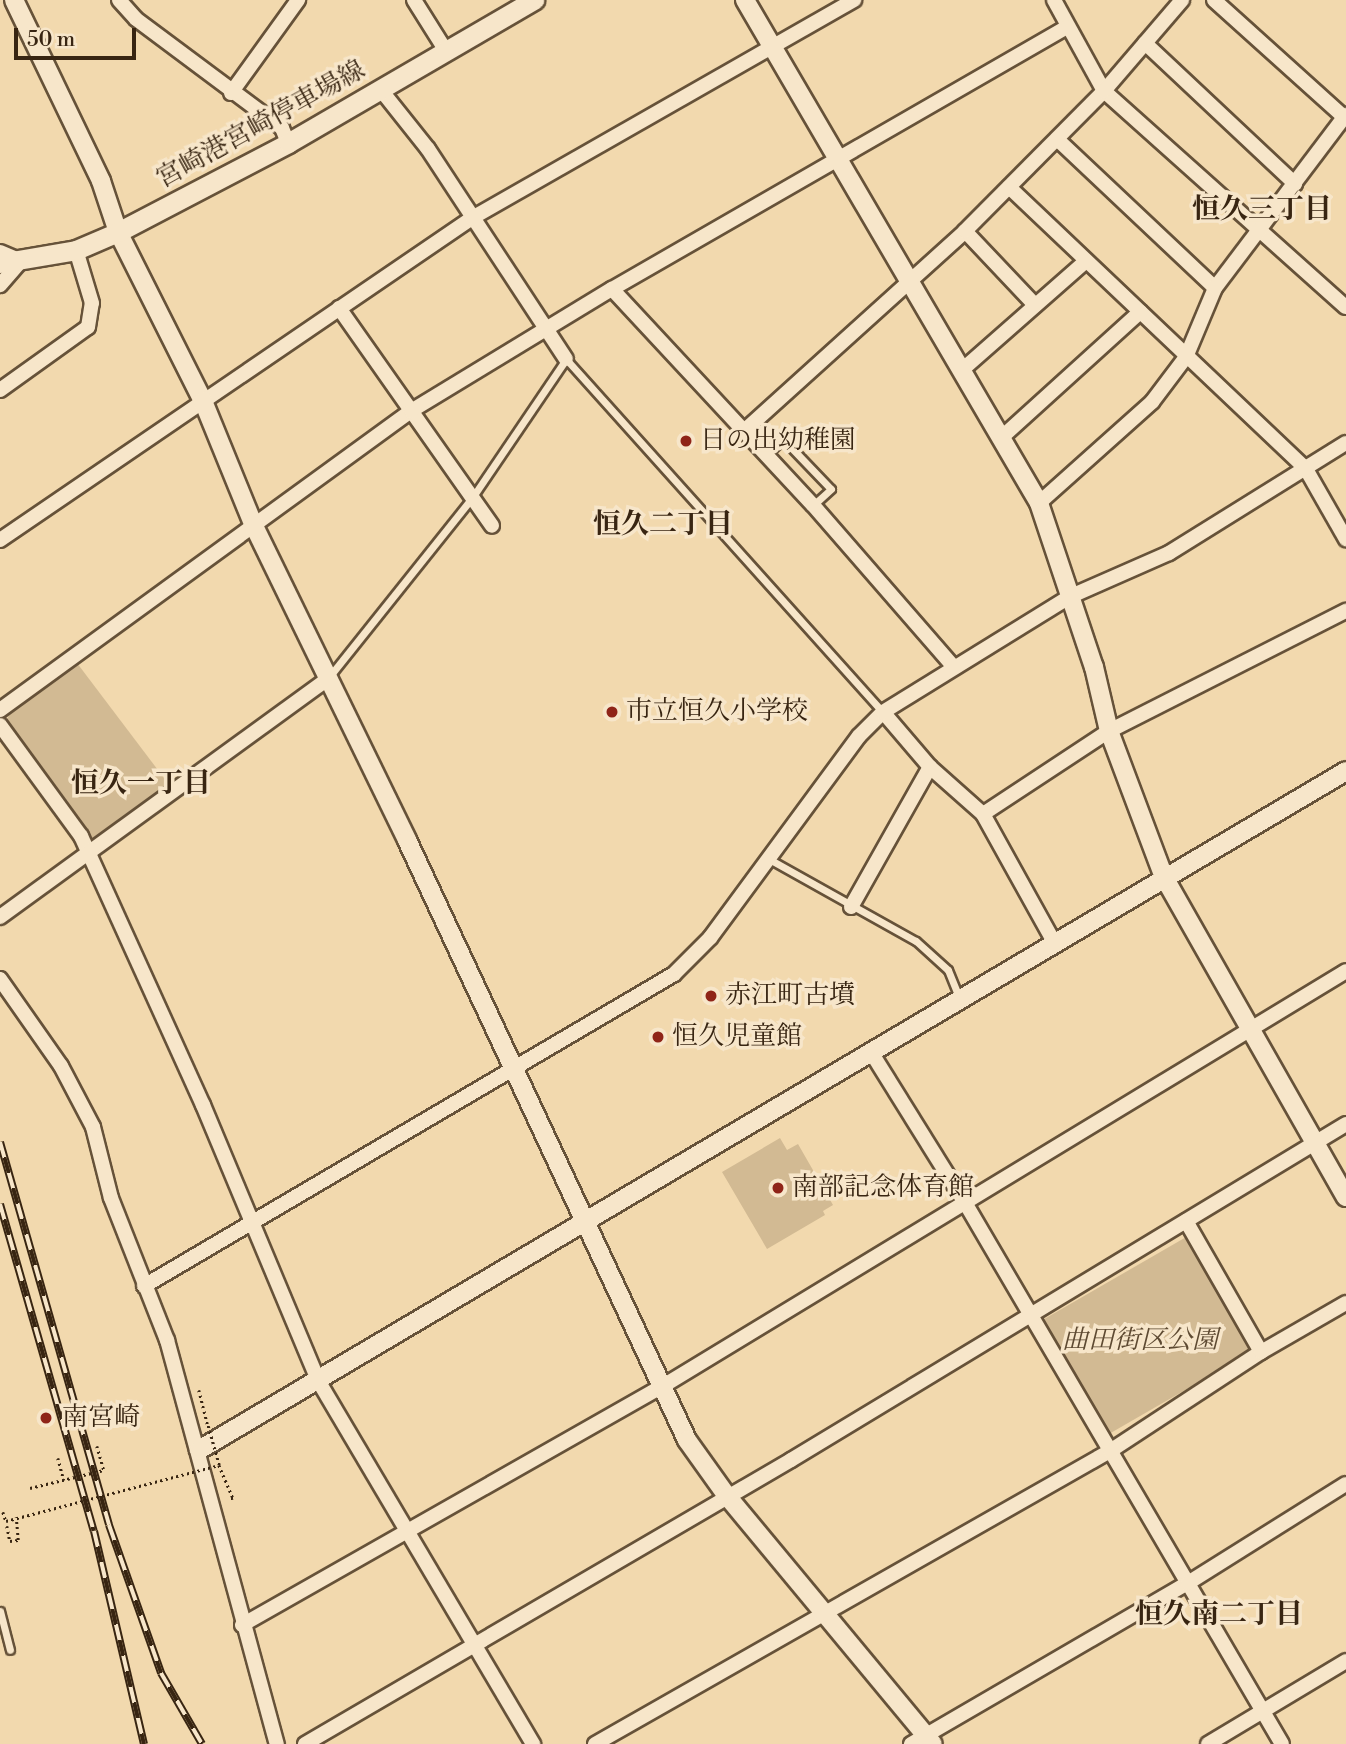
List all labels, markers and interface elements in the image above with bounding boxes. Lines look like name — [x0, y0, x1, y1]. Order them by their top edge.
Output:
scale bar — [18, 14, 140, 58]
text: 50 m — [27, 27, 75, 53]
street label: 宮崎港宮崎停車場線 — [151, 55, 371, 195]
district label: 恒久三丁目 — [1192, 193, 1332, 227]
place label: 日の出幼稚園 — [700, 425, 856, 457]
marker: 日の出幼稚園 — [678, 433, 694, 449]
district label: 恒久二丁目 — [593, 508, 733, 542]
place label: 市立恒久小学校 — [626, 696, 808, 728]
marker: 市立恒久小学校 — [604, 704, 620, 720]
district label: 恒久一丁目 — [71, 767, 211, 801]
place label: 赤江町古墳 — [725, 980, 855, 1012]
marker: 赤江町古墳 — [703, 988, 719, 1004]
place label: 恒久児童館 — [672, 1021, 802, 1053]
marker: 恒久児童館 — [650, 1029, 666, 1045]
place label: 南部記念体育館 — [792, 1172, 974, 1204]
marker: 南部記念体育館 — [770, 1180, 786, 1196]
park label: 曲田街区公園 — [1062, 1325, 1218, 1357]
place label: 南宮崎 — [62, 1402, 140, 1434]
marker: 南宮崎 — [36, 1408, 56, 1428]
district label: 恒久南二丁目 — [1135, 1598, 1303, 1632]

